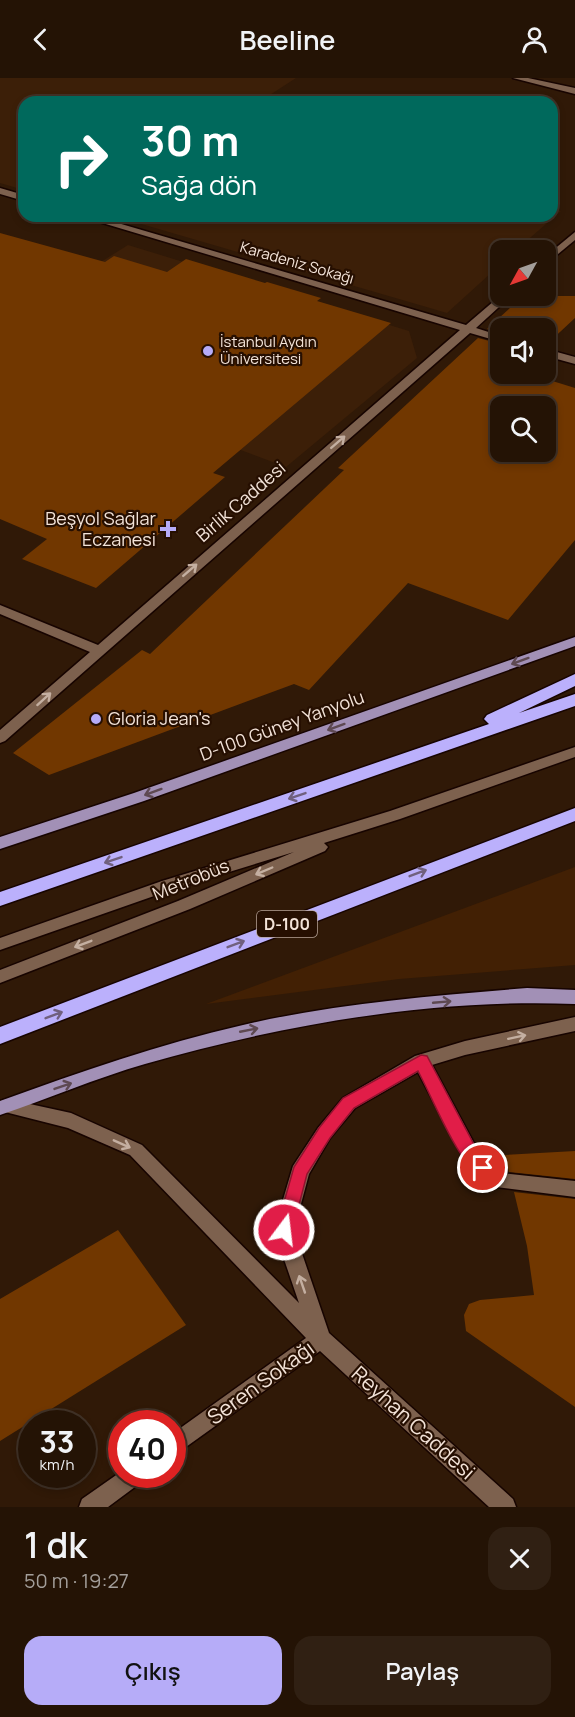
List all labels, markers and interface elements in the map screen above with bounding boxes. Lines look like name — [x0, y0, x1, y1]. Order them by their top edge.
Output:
text: Beeline — [240, 21, 335, 58]
icon: back — [24, 23, 57, 56]
icon: person — [518, 23, 551, 56]
text: 30 m — [141, 111, 239, 169]
icon: right — [42, 120, 120, 198]
text: Sağa dön — [141, 166, 257, 203]
street label: Karadeniz Sokağı — [238, 236, 357, 289]
north arrow — [490, 240, 556, 306]
map controls — [490, 240, 556, 462]
button: sound — [490, 318, 556, 384]
place label: İstanbul Aydın Üniversitesi — [220, 331, 317, 369]
marker: İstanbul Aydın Üniversitesi — [201, 344, 215, 358]
button: search — [490, 396, 556, 462]
one-way arrow — [330, 435, 345, 449]
street label: Birlik Caddesi — [191, 456, 290, 547]
place label: Beşyol Sağlar Eczanesi — [45, 506, 156, 551]
marker: Beşyol Sağlar Eczanesi — [161, 522, 175, 536]
one-way arrow — [182, 563, 197, 577]
one-way arrow — [511, 657, 530, 668]
street label: D-100 Güney Yanyolu — [196, 684, 367, 766]
one-way arrow — [36, 692, 51, 706]
place label: Gloria Jean's — [108, 706, 210, 730]
marker: Gloria Jean's — [89, 712, 103, 726]
one-way arrow — [328, 722, 346, 733]
one-way arrow — [144, 788, 163, 799]
one-way arrow — [289, 792, 307, 803]
street label: Metrobüs — [149, 853, 232, 905]
one-way arrow — [104, 855, 123, 866]
one-way arrow — [255, 866, 273, 877]
one-way arrow — [408, 866, 426, 877]
road number: D-100 — [257, 911, 317, 937]
one-way arrow — [226, 937, 245, 948]
one-way arrow — [74, 939, 93, 950]
one-way arrow — [431, 996, 451, 1007]
one-way arrow — [45, 1008, 63, 1019]
one-way arrow — [239, 1024, 258, 1035]
one-way arrow — [507, 1030, 526, 1042]
one-way arrow — [53, 1080, 71, 1091]
one-way arrow — [113, 1139, 131, 1150]
pin — [457, 1142, 508, 1193]
icon: arrive — [466, 1151, 499, 1184]
position arrow — [252, 1198, 316, 1262]
one-way arrow — [296, 1275, 307, 1294]
street label: Seren Sokağı — [201, 1334, 320, 1431]
street label: Reyhan Caddesi — [346, 1359, 481, 1485]
speed limit sign: 40 — [108, 1410, 186, 1488]
text: 33 — [40, 1421, 74, 1462]
text: km/h — [40, 1454, 74, 1475]
text: 1 dk — [24, 1520, 87, 1569]
button: close — [488, 1527, 551, 1590]
text: 50 m · 19:27 — [24, 1567, 129, 1594]
button: Çıkış — [24, 1636, 282, 1705]
button: Paylaş — [294, 1636, 551, 1705]

